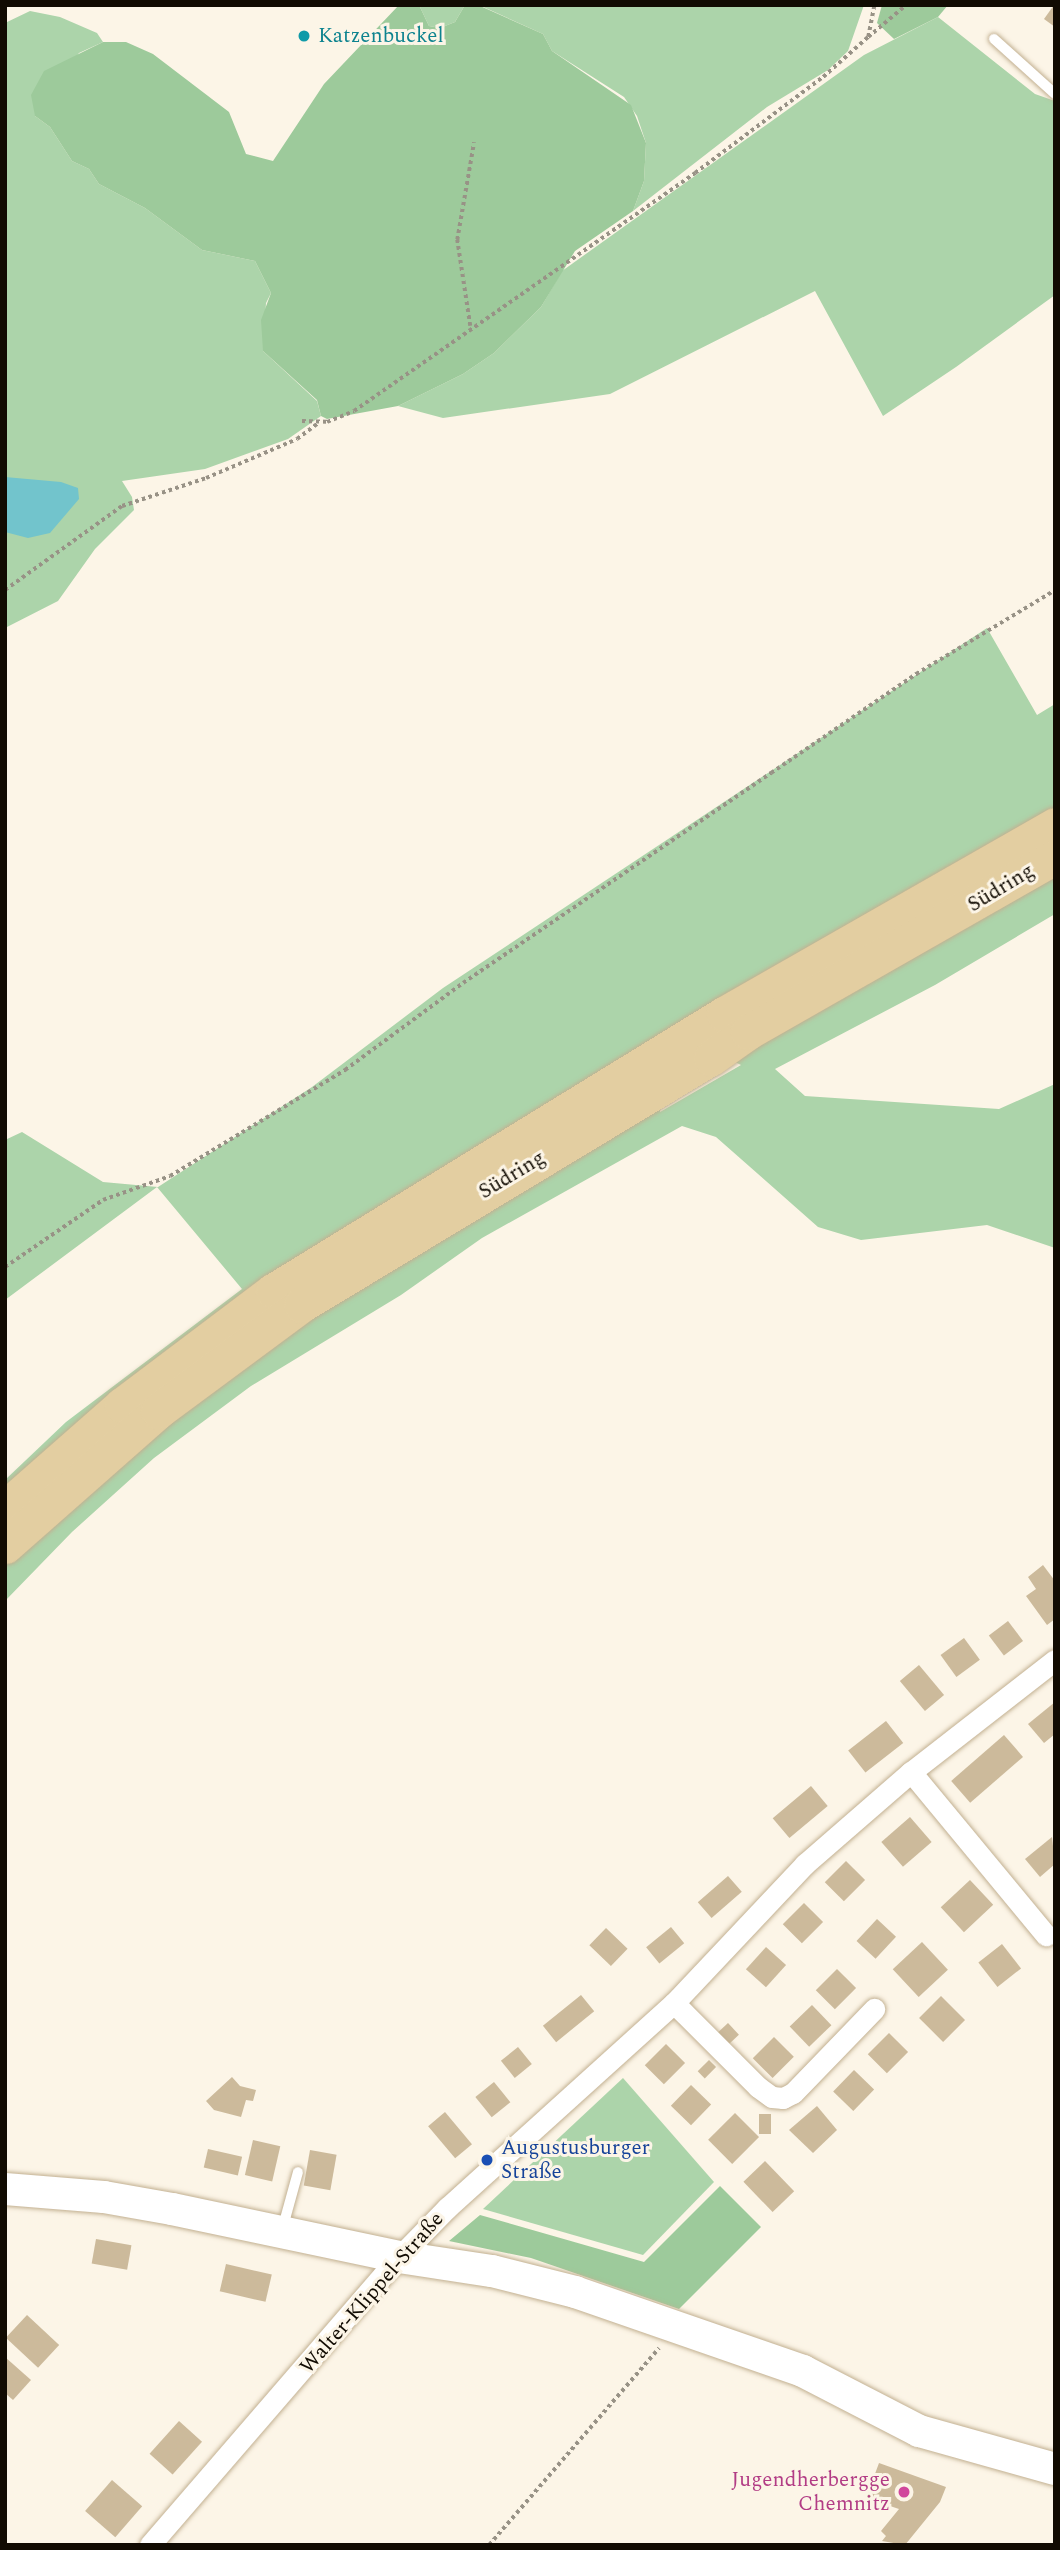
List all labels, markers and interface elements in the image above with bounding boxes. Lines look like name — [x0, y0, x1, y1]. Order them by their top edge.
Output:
place label: Katzenbuckel — [318, 23, 444, 49]
marker: Katzenbuckel — [296, 28, 312, 44]
street label: Südring — [963, 858, 1039, 918]
street label: Südring — [474, 1145, 550, 1205]
place label: Augustusburger Straße — [501, 2135, 650, 2185]
marker: Augustusburger Straße — [479, 2152, 495, 2168]
street label: Walter-Klippel-Straße — [295, 2207, 449, 2379]
place label: Jugendherbergge Chemnitz — [731, 2467, 890, 2517]
marker: Jugendherbergge Chemnitz — [896, 2484, 912, 2500]

